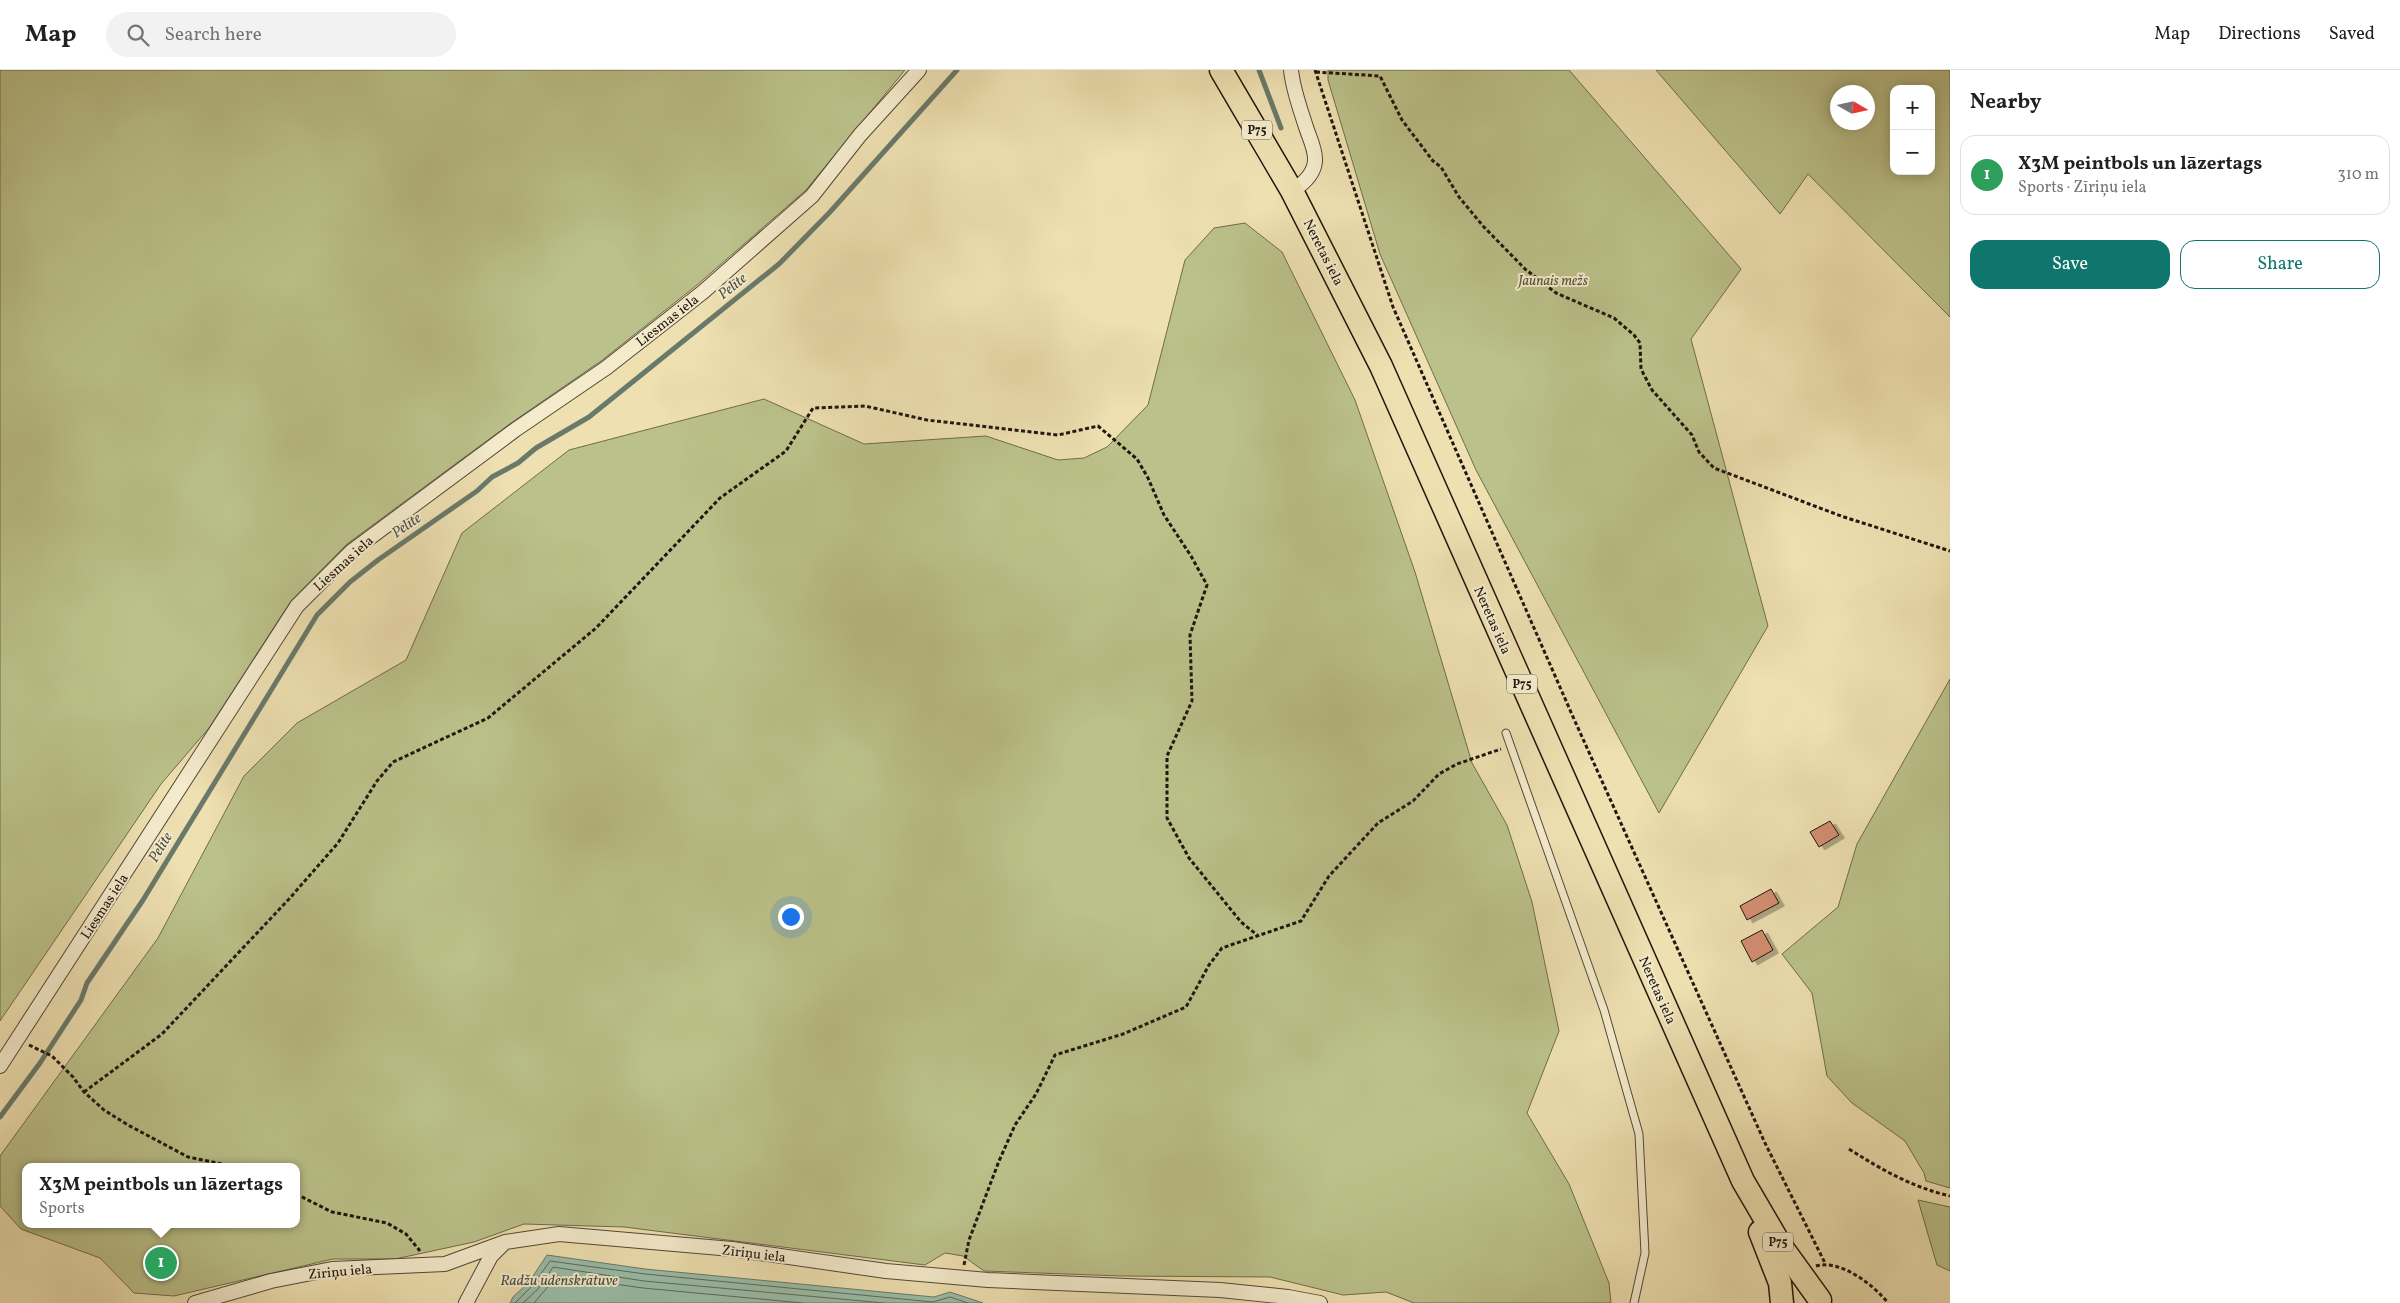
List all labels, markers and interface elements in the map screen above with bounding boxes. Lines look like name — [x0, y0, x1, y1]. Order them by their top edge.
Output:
search box — [106, 12, 456, 57]
text: Map — [25, 18, 76, 52]
icon: search — [124, 21, 152, 49]
text: Search here — [164, 22, 262, 48]
text: Map — [2154, 22, 2190, 47]
text: Directions — [2218, 22, 2301, 47]
text: Saved — [2329, 22, 2375, 47]
north arrow — [1830, 85, 1875, 130]
map controls — [1890, 85, 1935, 175]
button: + — [1890, 85, 1935, 130]
text: Nearby — [1970, 88, 2041, 117]
road number: P75 — [1242, 120, 1272, 140]
button: − — [1890, 130, 1935, 175]
text: X3M peintbols un lāzertags — [2018, 151, 2262, 177]
text: 1 — [1984, 164, 1990, 186]
text: 310 m — [2338, 164, 2379, 186]
text: Sports · Zīriņu iela — [2018, 177, 2147, 199]
street label: Neretas iela — [1298, 216, 1348, 289]
button: Save — [1970, 240, 2170, 289]
button: Share — [2180, 240, 2380, 289]
water label: Pelīte — [714, 269, 752, 305]
park label: Jaunais mežs — [1516, 272, 1588, 291]
street label: Liesmas iela — [633, 291, 703, 352]
water label: Pelīte — [388, 508, 426, 544]
street label: Liesmas iela — [310, 532, 378, 596]
street label: Neretas iela — [1468, 584, 1515, 657]
road number: P75 — [1507, 674, 1537, 694]
water label: Pelīte — [144, 828, 179, 867]
street label: Liesmas iela — [77, 870, 134, 943]
your location — [778, 904, 804, 930]
street label: Neretas iela — [1633, 954, 1680, 1027]
popup — [22, 1163, 300, 1228]
text: X3M peintbols un lāzertags — [39, 1172, 283, 1198]
text: Sports — [39, 1198, 85, 1220]
road number: P75 — [1763, 1232, 1793, 1252]
street label: Zīriņu iela — [721, 1241, 787, 1268]
pin: 1 — [145, 1244, 177, 1282]
street label: Zīriņu iela — [307, 1260, 373, 1285]
water label: Radžu ūdenskrātuve — [500, 1271, 618, 1292]

